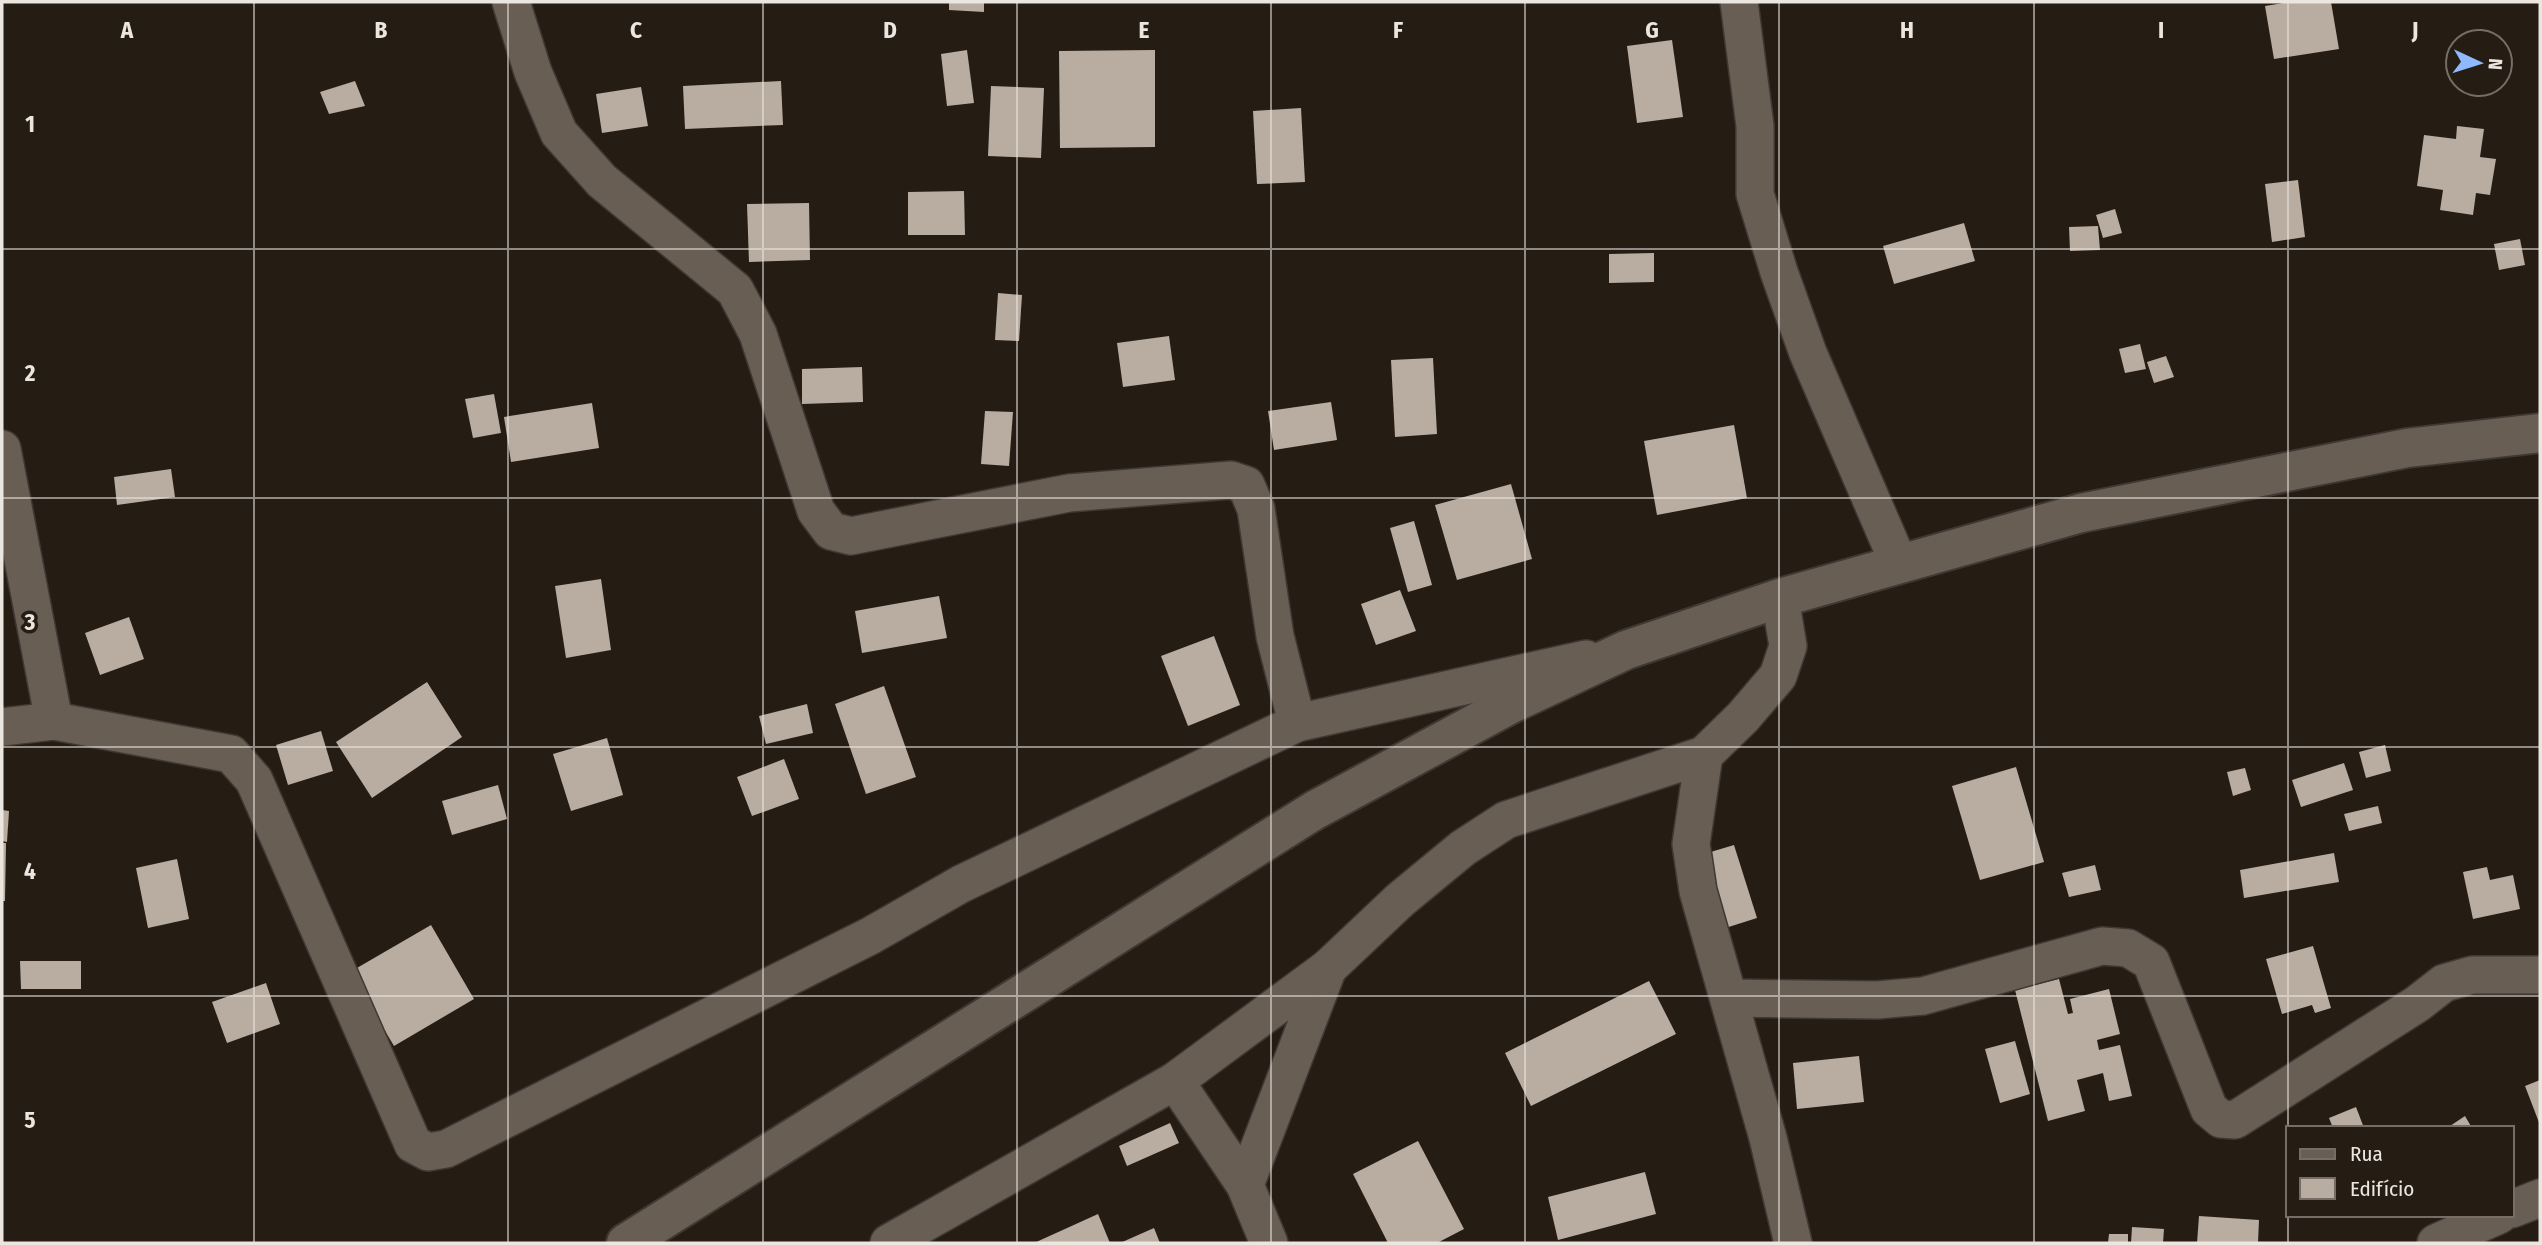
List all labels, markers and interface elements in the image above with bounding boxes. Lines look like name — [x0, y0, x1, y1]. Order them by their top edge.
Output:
text: A — [120, 16, 134, 44]
text: B — [375, 16, 388, 44]
text: C — [630, 16, 642, 44]
text: D — [883, 16, 897, 44]
text: E — [1139, 16, 1150, 44]
text: F — [1393, 16, 1403, 44]
text: G — [1645, 16, 1659, 44]
text: H — [1900, 16, 1914, 44]
text: I — [2158, 16, 2164, 44]
text: J — [2411, 16, 2418, 44]
north arrow — [2444, 28, 2514, 98]
text: N — [2484, 58, 2507, 71]
text: 1 — [25, 110, 35, 138]
text: 2 — [24, 359, 36, 387]
text: 3 — [24, 608, 36, 636]
text: 4 — [24, 857, 36, 885]
text: 5 — [24, 1106, 36, 1134]
legend — [2286, 1126, 2514, 1217]
text: Rua — [2350, 1141, 2383, 1167]
text: Edifício — [2350, 1176, 2414, 1202]

